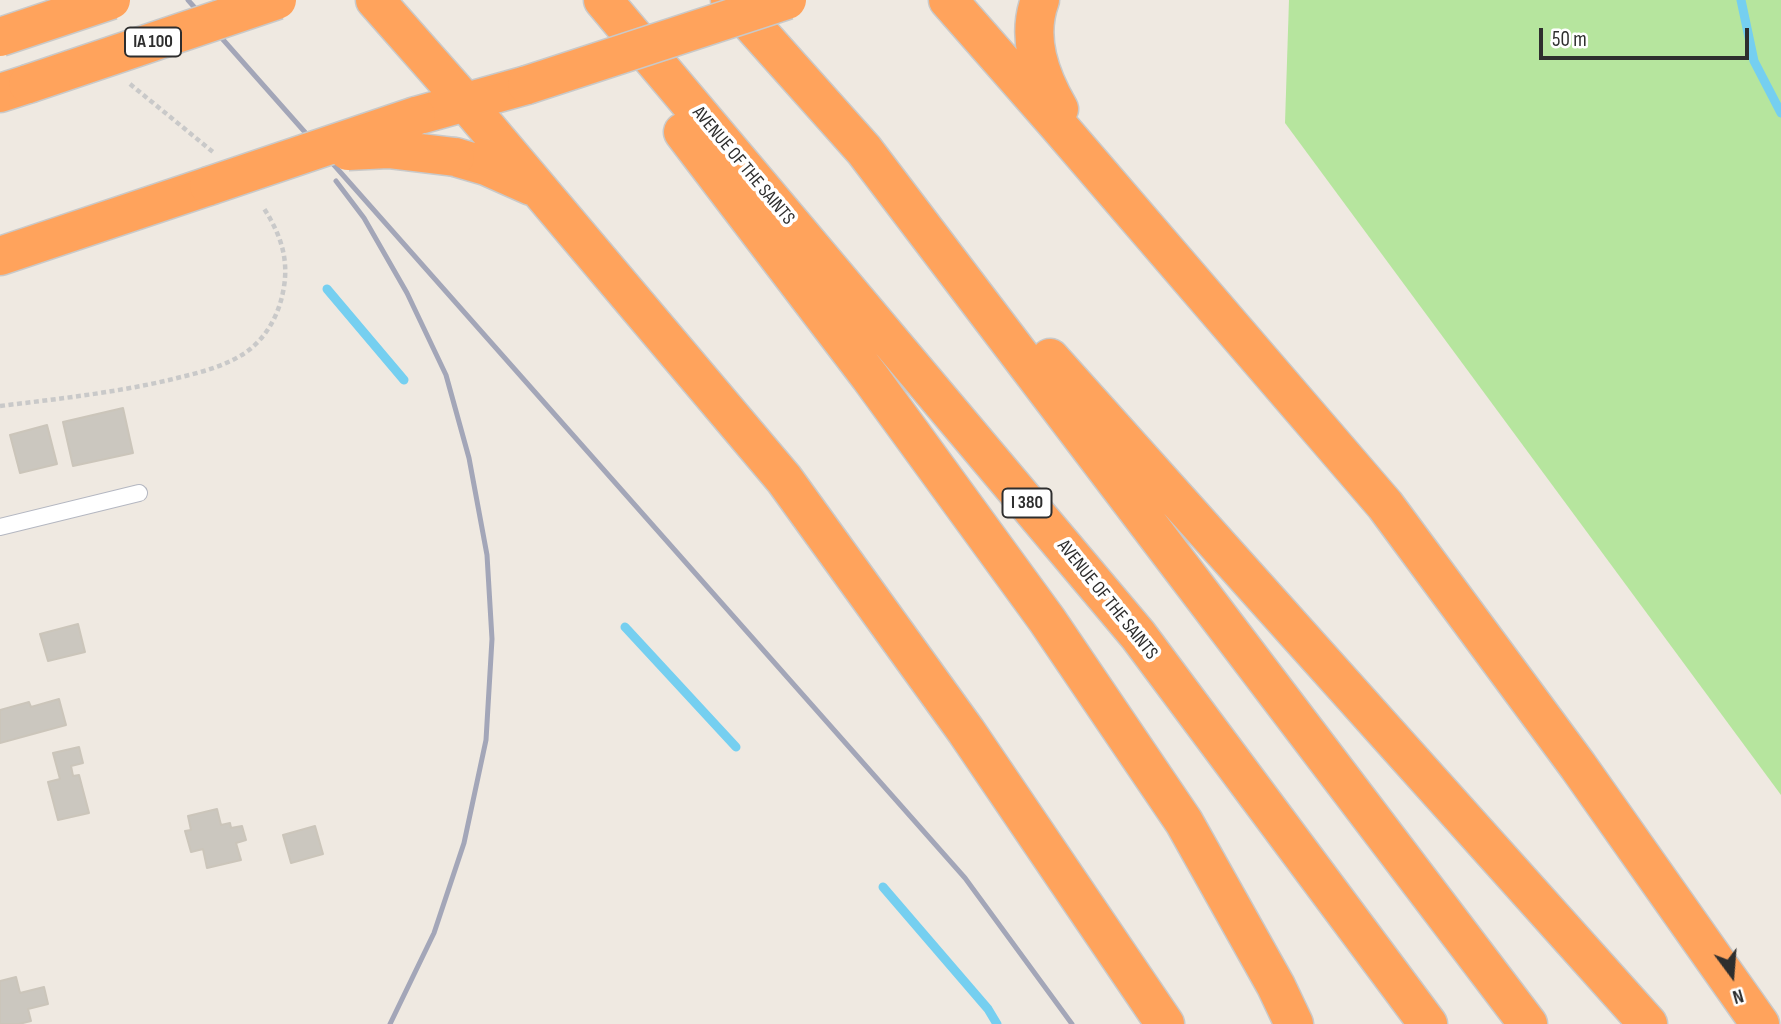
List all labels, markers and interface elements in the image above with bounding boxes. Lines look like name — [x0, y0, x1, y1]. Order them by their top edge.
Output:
scale bar — [1543, 14, 1753, 58]
text: 50 m — [1552, 27, 1587, 52]
road number: IA 100 — [125, 28, 181, 56]
street label: AVENUE OF THE SAINTS — [687, 102, 799, 230]
road number: I 380 — [1002, 489, 1052, 518]
street label: AVENUE OF THE SAINTS — [1052, 536, 1162, 664]
north arrow — [1697, 940, 1767, 1010]
text: N — [1730, 983, 1746, 1008]

